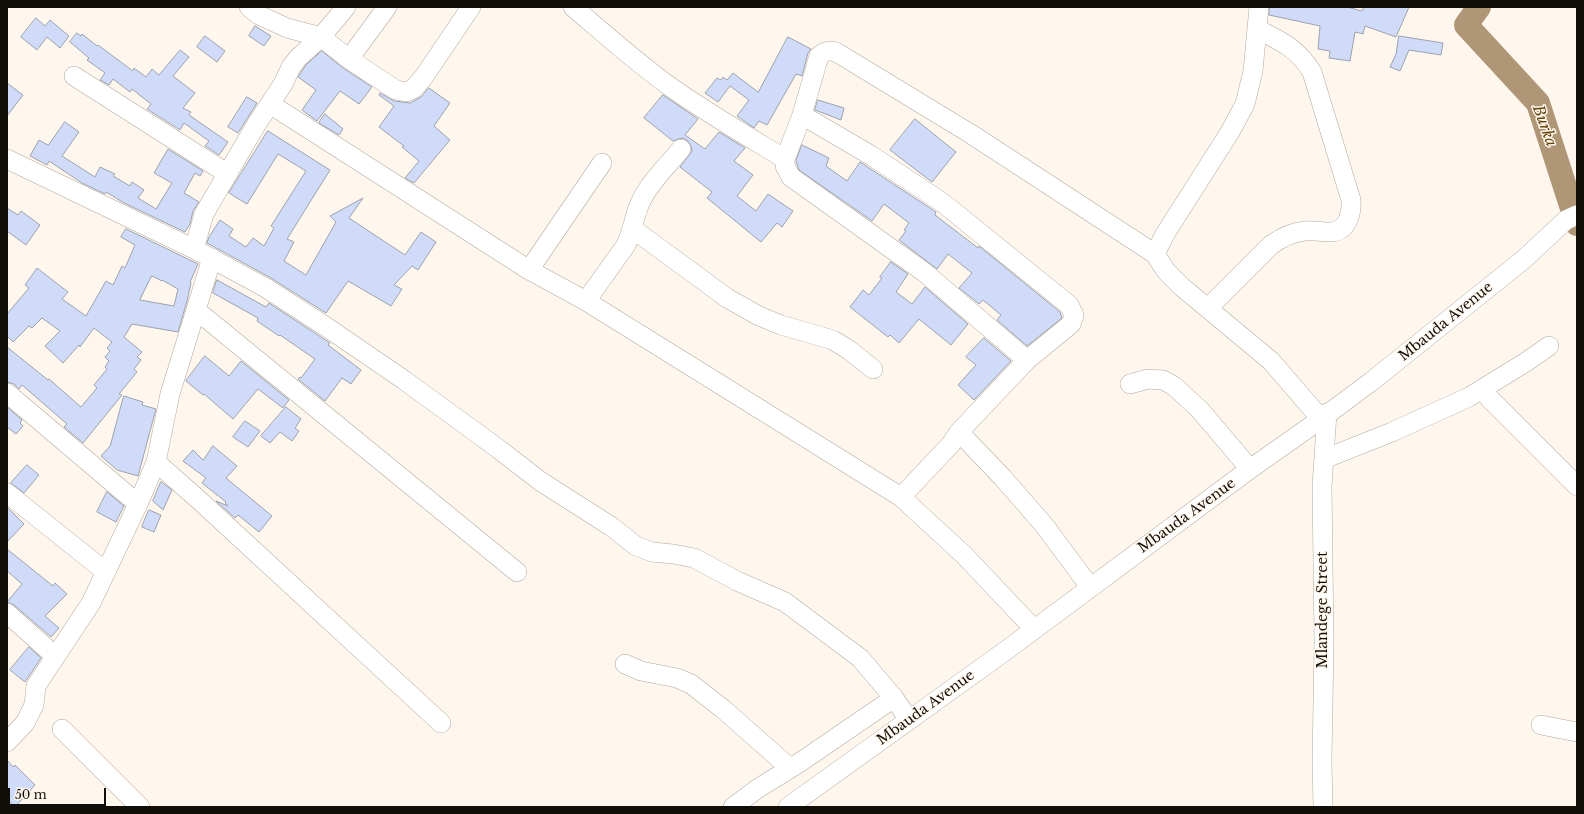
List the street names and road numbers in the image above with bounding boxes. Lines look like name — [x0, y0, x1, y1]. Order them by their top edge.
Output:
street label: Mbauda Avenue — [1396, 279, 1496, 365]
street label: Mbauda Avenue — [1135, 475, 1239, 557]
street label: Mlandege Street — [1315, 551, 1331, 669]
street label: Mbauda Avenue — [874, 667, 978, 749]

